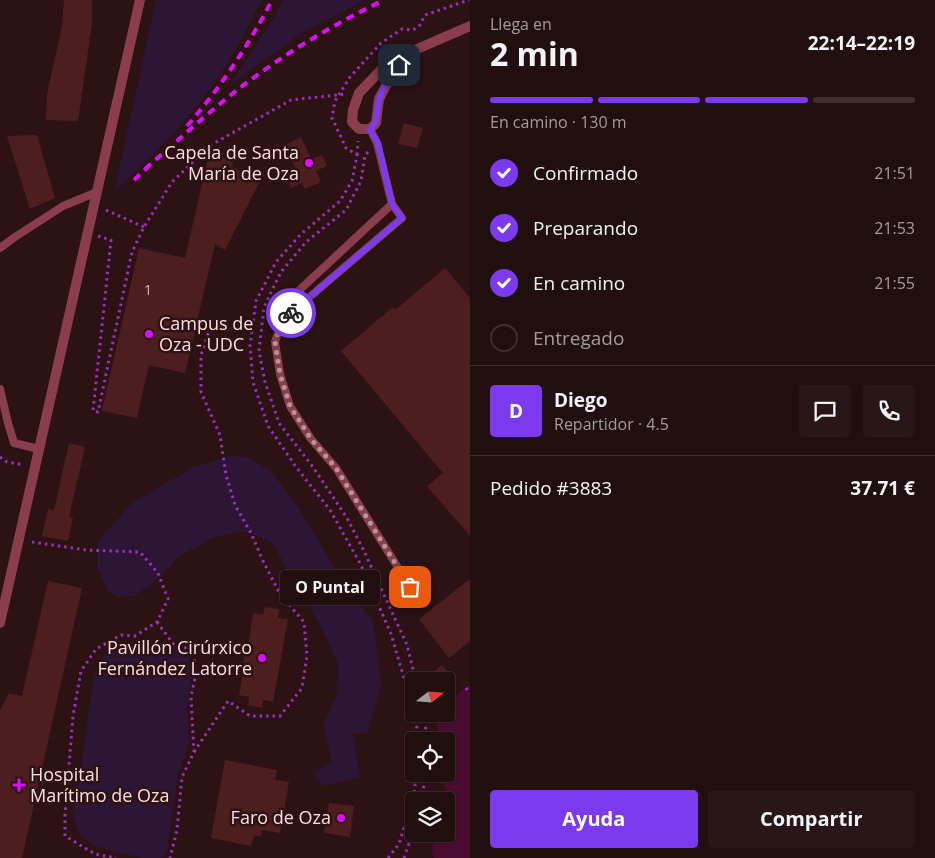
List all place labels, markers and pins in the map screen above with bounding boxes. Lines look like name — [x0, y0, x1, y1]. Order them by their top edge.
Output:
pin — [378, 44, 420, 86]
place label: Capela de Santa María de Oza — [164, 140, 299, 185]
marker: Capela de Santa María de Oza — [303, 157, 315, 169]
place label: Campus de Oza - UDC — [159, 311, 253, 356]
marker: Campus de Oza - UDC — [143, 328, 155, 340]
pin — [389, 566, 431, 608]
callout: O Puntal — [280, 570, 380, 604]
place label: Pavillón Cirúrxico Fernández Latorre — [97, 635, 252, 680]
marker: Pavillón Cirúrxico Fernández Latorre — [256, 652, 268, 664]
place label: Hospital Marítimo de Oza — [30, 762, 169, 807]
marker: Hospital Marítimo de Oza — [12, 778, 26, 792]
place label: Faro de Oza — [231, 805, 331, 829]
marker: Faro de Oza — [335, 812, 347, 824]

